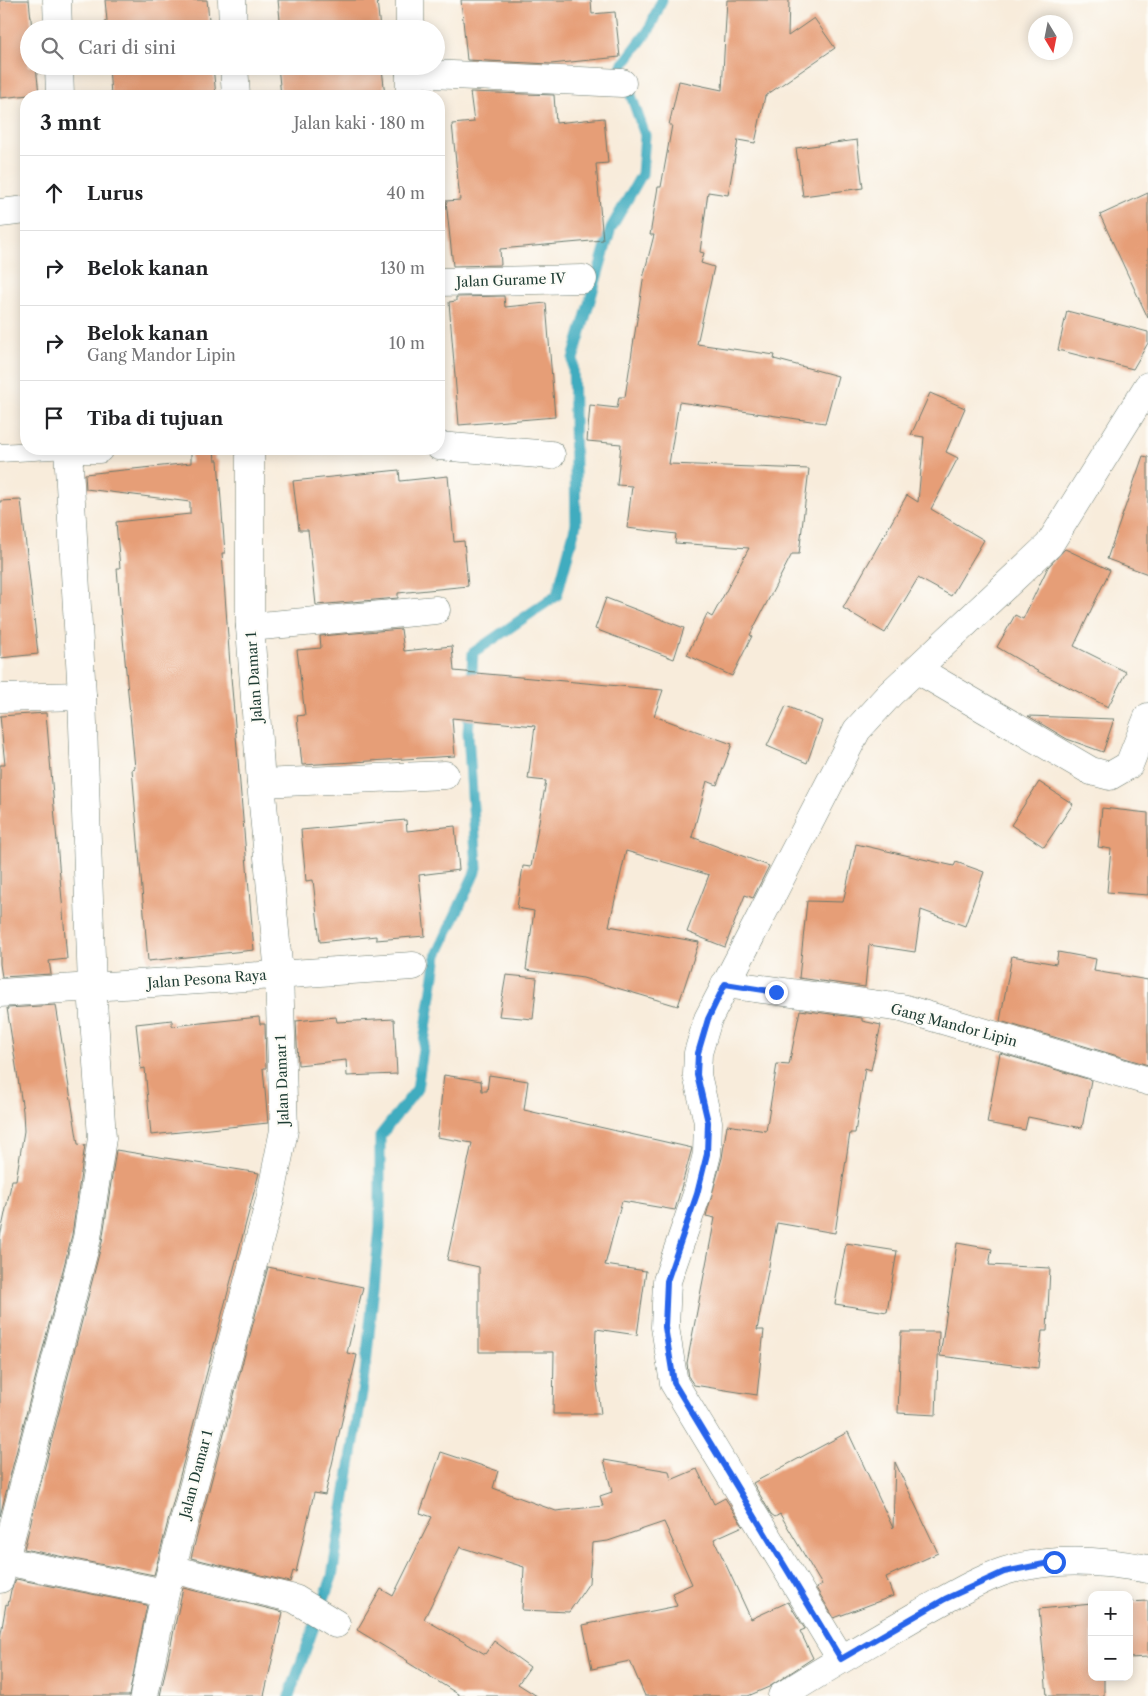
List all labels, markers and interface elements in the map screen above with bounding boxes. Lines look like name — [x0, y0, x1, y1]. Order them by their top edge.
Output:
north arrow — [1028, 15, 1073, 60]
search box — [20, 20, 445, 75]
icon: search — [38, 34, 66, 62]
text: Cari di sini — [78, 36, 176, 59]
text: 3 mnt — [40, 110, 101, 135]
text: Jalan kaki · 180 m — [294, 113, 425, 133]
icon: ahead — [40, 179, 68, 207]
text: Lurus — [87, 182, 143, 205]
text: 40 m — [386, 183, 425, 203]
icon: right — [40, 254, 68, 282]
text: Belok kanan — [87, 257, 209, 280]
text: 130 m — [380, 258, 425, 278]
street label: Jalan Gurame IV — [454, 269, 567, 291]
text: Belok kanan — [87, 322, 209, 345]
icon: right — [40, 329, 68, 357]
text: 10 m — [389, 333, 425, 353]
text: Gang Mandor Lipin — [87, 345, 236, 365]
icon: arrive — [40, 404, 68, 432]
text: Tiba di tujuan — [87, 407, 223, 430]
street label: Jalan Damar 1 — [242, 631, 266, 725]
street label: Jalan Pesona Raya — [145, 966, 268, 992]
route end — [765, 981, 788, 1004]
street label: Gang Mandor Lipin — [889, 999, 1019, 1051]
street label: Jalan Damar 1 — [271, 1034, 293, 1128]
street label: Jalan Damar 1 — [175, 1428, 216, 1522]
route start — [1043, 1551, 1066, 1574]
map controls — [1088, 1591, 1133, 1681]
button: + — [1088, 1591, 1133, 1636]
button: − — [1088, 1636, 1133, 1681]

